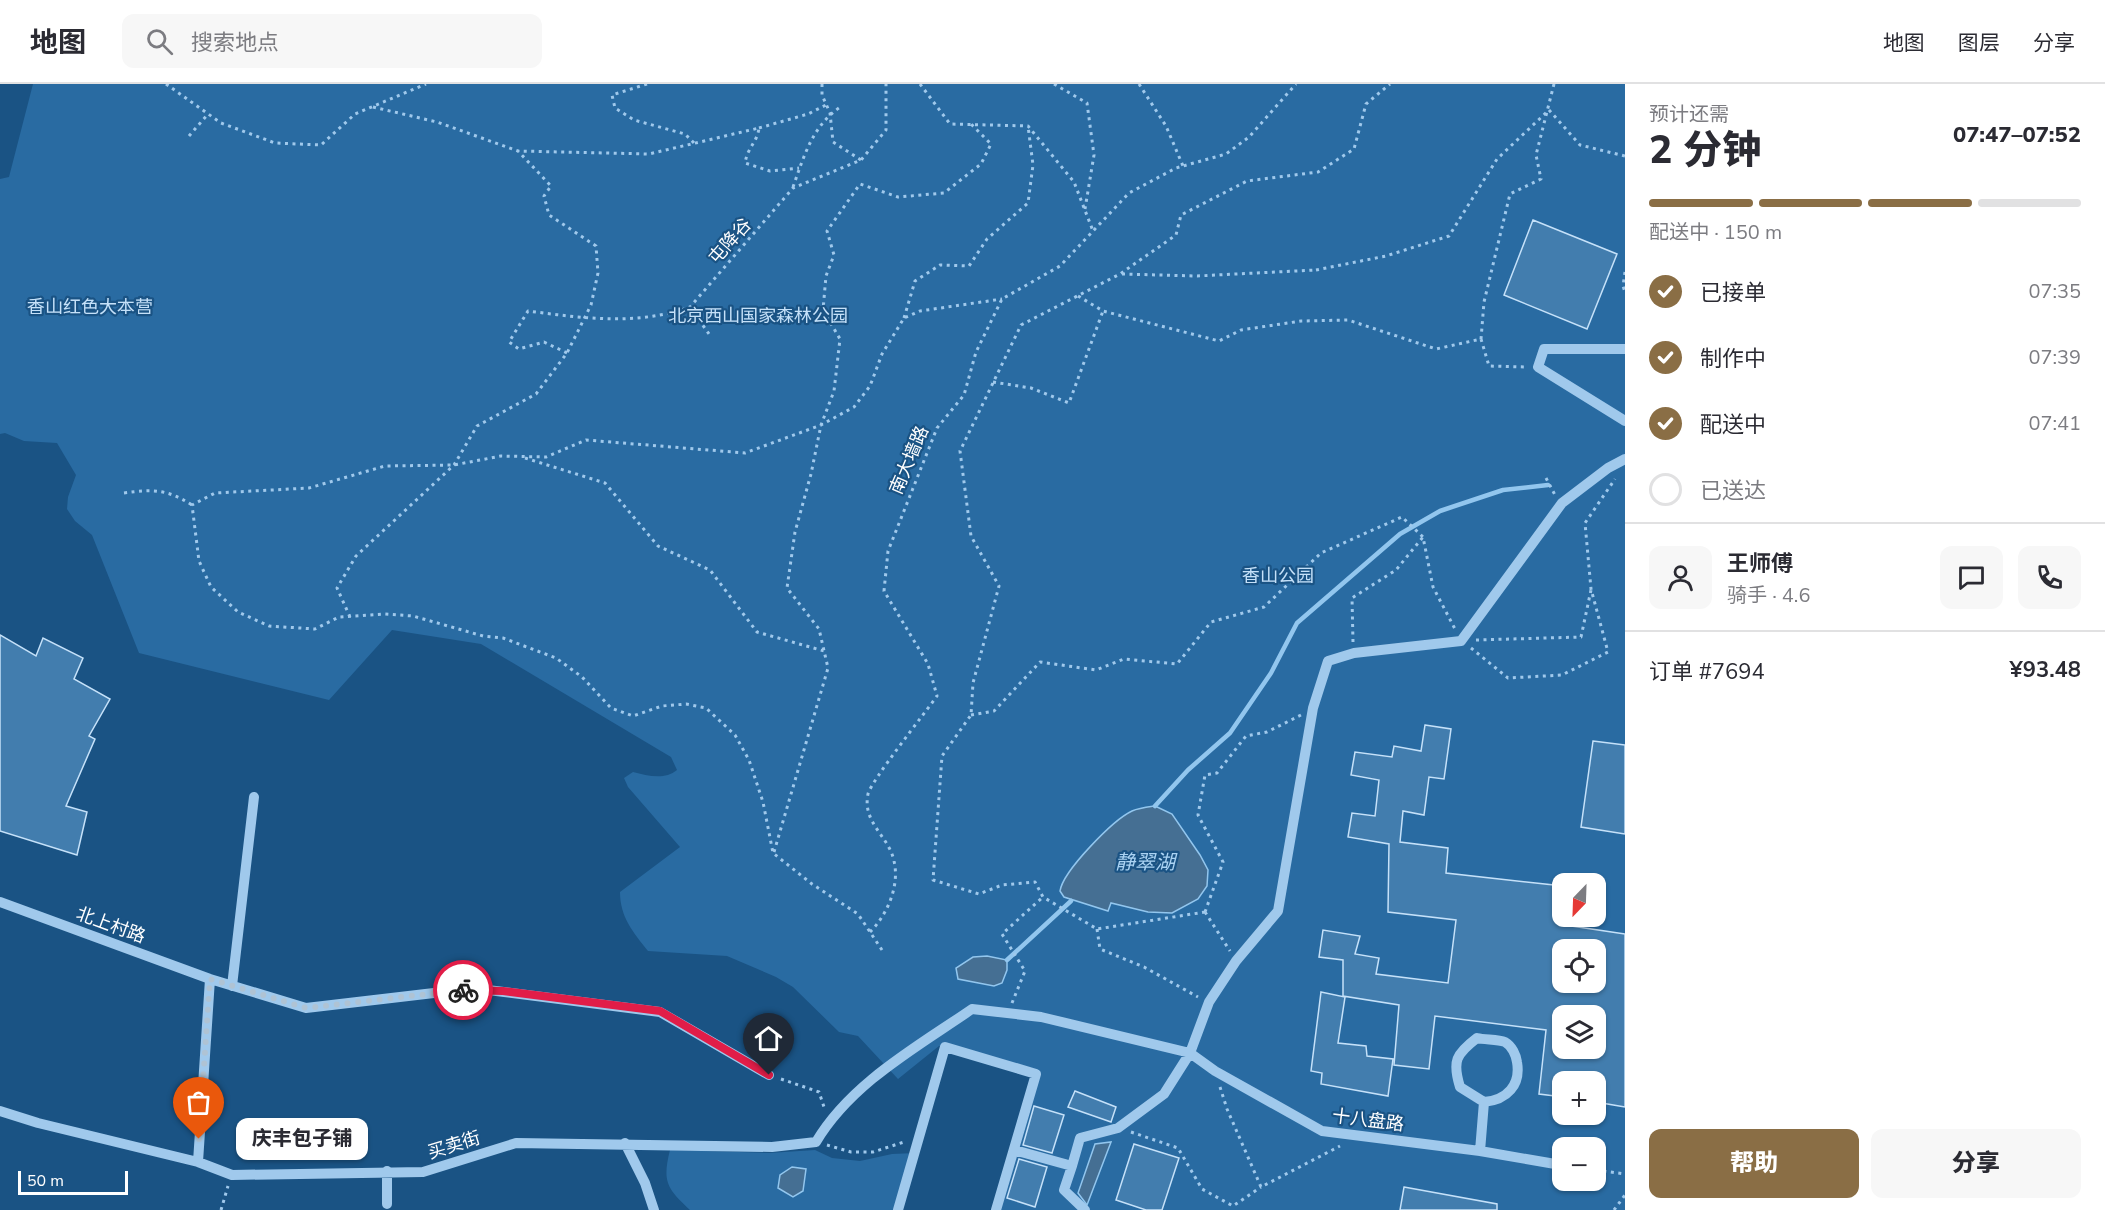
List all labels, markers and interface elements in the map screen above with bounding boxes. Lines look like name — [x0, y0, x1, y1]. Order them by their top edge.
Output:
search box — [122, 14, 542, 68]
text: 地图 — [30, 24, 86, 62]
icon: search — [143, 25, 176, 58]
text: 搜索地点 — [191, 28, 279, 58]
text: 地图 — [1883, 29, 1925, 57]
text: 图层 — [1958, 29, 2000, 57]
text: 分享 — [2033, 29, 2075, 57]
text: 预计还需 — [1649, 101, 1729, 128]
text: 07:47–07:52 — [1953, 120, 2081, 150]
text: 2 分钟 — [1649, 124, 1761, 177]
street label: 屯降谷 — [703, 213, 757, 269]
text: 配送中 · 150 m — [1649, 219, 1782, 246]
icon: check — [1649, 275, 1682, 308]
text: 已接单 — [1700, 278, 1766, 308]
text: 07:35 — [2028, 278, 2081, 305]
park label: 香山红色大本营 — [27, 295, 153, 319]
park label: 北京西山国家森林公园 — [668, 304, 848, 328]
icon: check — [1649, 341, 1682, 374]
text: 制作中 — [1700, 344, 1766, 374]
text: 07:39 — [2028, 344, 2081, 371]
icon: check — [1649, 407, 1682, 440]
text: 配送中 — [1700, 410, 1766, 440]
text: 07:41 — [2028, 410, 2081, 437]
street label: 南大墙路 — [884, 422, 934, 498]
text: 已送达 — [1700, 476, 1766, 506]
button: person — [1649, 546, 1712, 609]
button: chat — [1940, 546, 2003, 609]
button: phone — [2018, 546, 2081, 609]
text: 王师傅 — [1727, 549, 1793, 579]
park label: 香山公园 — [1242, 564, 1314, 588]
text: 骑手 · 4.6 — [1727, 582, 1810, 609]
text: ¥93.48 — [2010, 655, 2081, 685]
text: 订单 #7694 — [1649, 657, 1765, 687]
water label: 静翠湖 — [1115, 849, 1178, 876]
north arrow — [1552, 873, 1606, 927]
map controls — [1552, 873, 1606, 1191]
street label: 北上村路 — [73, 901, 149, 949]
button: locate — [1552, 939, 1606, 993]
courier — [433, 960, 493, 1020]
icon: bike — [447, 974, 480, 1007]
button: layers — [1552, 1005, 1606, 1059]
pin — [743, 1013, 794, 1075]
icon: home — [752, 1022, 785, 1055]
button: + — [1552, 1071, 1606, 1125]
pin — [173, 1077, 224, 1139]
icon: bag — [182, 1086, 215, 1119]
street label: 十八盘路 — [1331, 1104, 1405, 1136]
callout: 庆丰包子铺 — [235, 1118, 367, 1160]
text: 庆丰包子铺 — [252, 1125, 352, 1152]
street label: 买卖街 — [425, 1126, 483, 1164]
button: 帮助 — [1649, 1129, 1859, 1198]
button: 分享 — [1871, 1129, 2081, 1198]
button: − — [1552, 1137, 1606, 1191]
scale bar — [18, 1168, 128, 1196]
text: 50 m — [27, 1170, 64, 1192]

